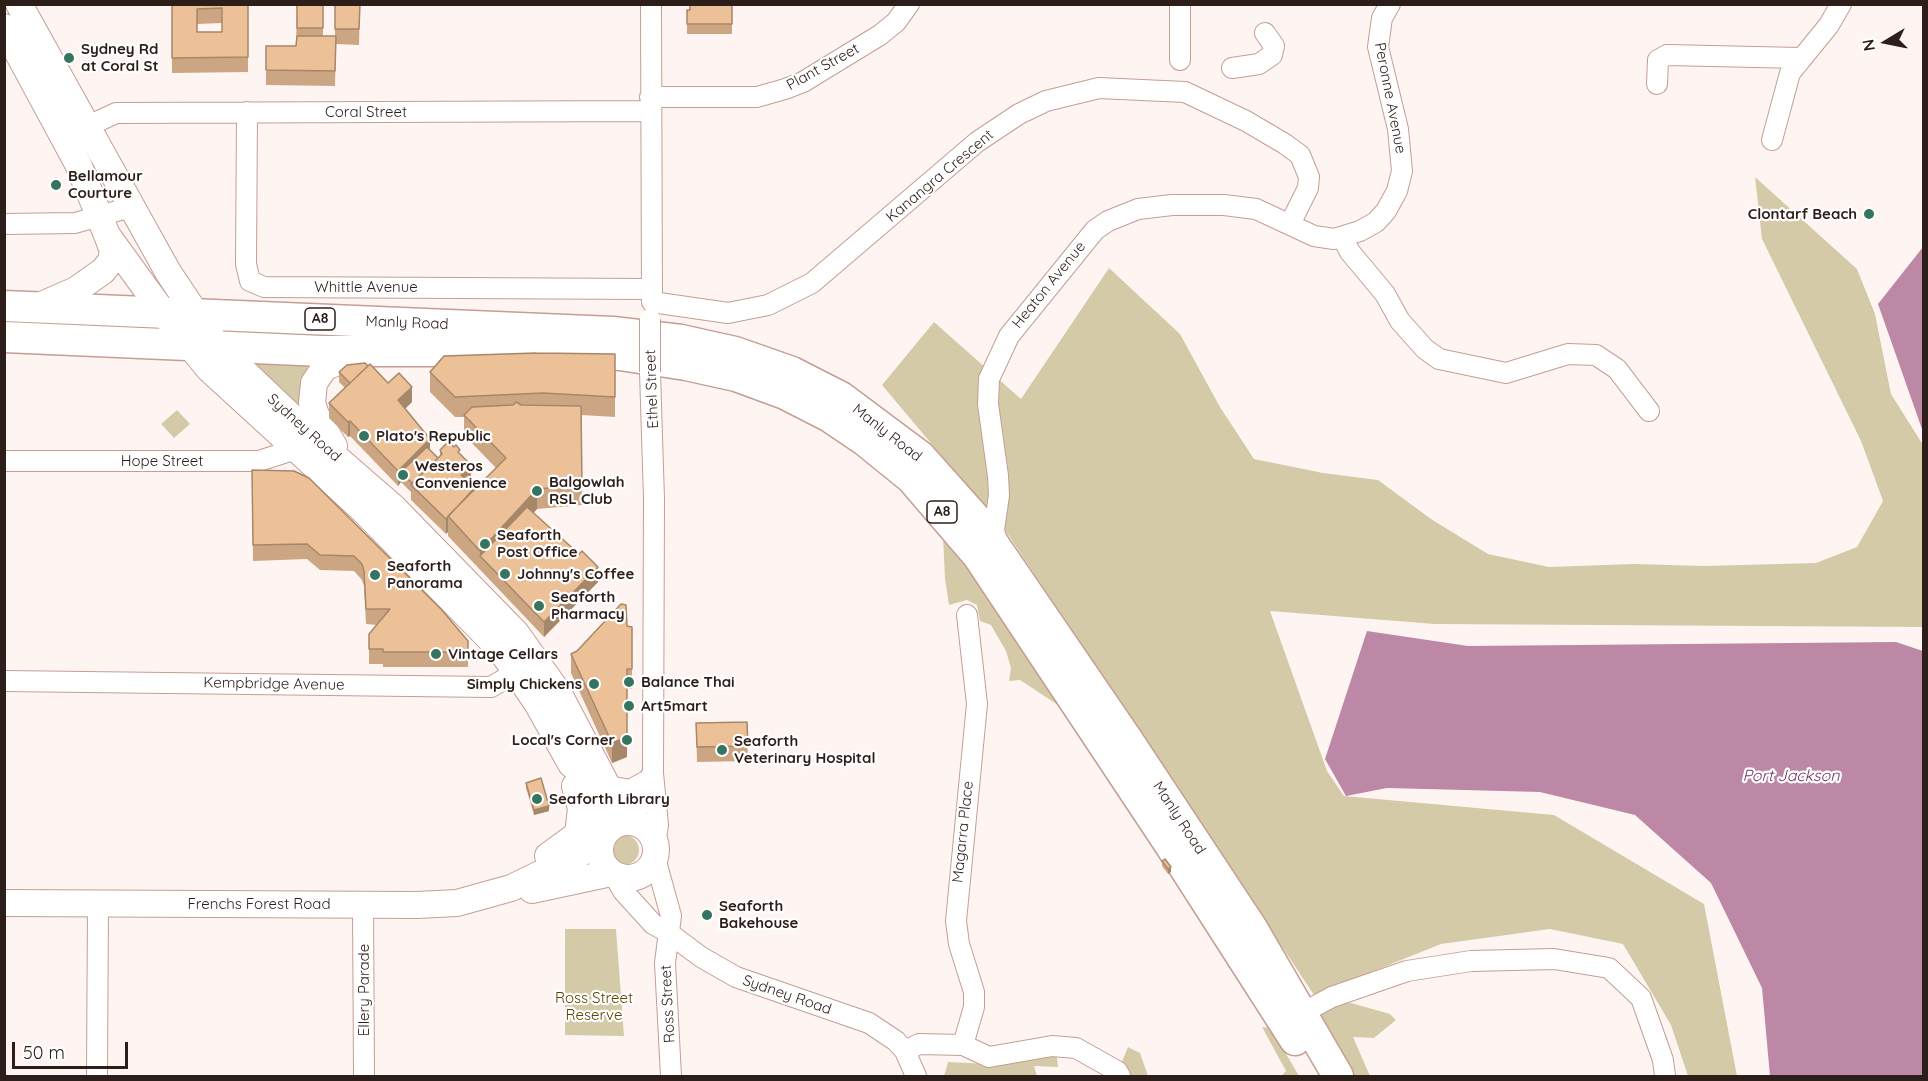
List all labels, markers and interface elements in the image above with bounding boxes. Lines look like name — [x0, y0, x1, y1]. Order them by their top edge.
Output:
north arrow — [1856, 12, 1916, 72]
text: N — [1857, 38, 1879, 53]
place label: Sydney Rd at Coral St — [81, 40, 159, 75]
street label: Plant Street — [784, 40, 862, 94]
street label: Peronne Avenue — [1370, 41, 1410, 155]
marker: Sydney Rd at Coral St — [62, 51, 76, 65]
street label: Coral Street — [325, 103, 407, 121]
street label: Kanangra Crescent — [883, 126, 997, 226]
place label: Bellamour Courture — [68, 167, 143, 202]
marker: Bellamour Courture — [49, 178, 63, 192]
place label: Clontarf Beach — [1748, 205, 1857, 223]
marker: Clontarf Beach — [1862, 207, 1876, 221]
street label: Heaton Avenue — [1008, 238, 1090, 332]
street label: Whittle Avenue — [314, 278, 418, 296]
road number: A8 — [305, 308, 335, 330]
street label: Manly Road — [365, 313, 449, 333]
street label: Ethel Street — [642, 349, 662, 429]
street label: Sydney Road — [263, 390, 345, 466]
street label: Manly Road — [849, 400, 925, 466]
place label: Plato's Republic — [376, 427, 491, 445]
marker: Plato's Republic — [357, 429, 371, 443]
street label: Hope Street — [121, 452, 203, 470]
place label: Westeros Convenience — [415, 457, 507, 492]
marker: Westeros Convenience — [396, 468, 410, 482]
place label: Balgowlah RSL Club — [549, 473, 625, 508]
marker: Balgowlah RSL Club — [530, 484, 544, 498]
road number: A8 — [927, 501, 957, 523]
place label: Seaforth Post Office — [497, 526, 578, 561]
marker: Seaforth Post Office — [478, 537, 492, 551]
place label: Seaforth Panorama — [387, 557, 463, 592]
place label: Johnny's Coffee — [517, 565, 634, 583]
marker: Johnny's Coffee — [498, 567, 512, 581]
marker: Seaforth Panorama — [368, 568, 382, 582]
place label: Seaforth Pharmacy — [551, 588, 625, 623]
marker: Seaforth Pharmacy — [532, 599, 546, 613]
place label: Vintage Cellars — [448, 645, 558, 663]
marker: Vintage Cellars — [429, 647, 443, 661]
place label: Balance Thai — [641, 673, 735, 691]
street label: Kempbridge Avenue — [203, 674, 345, 694]
place label: Simply Chickens — [467, 675, 582, 693]
marker: Balance Thai — [622, 675, 636, 689]
marker: Simply Chickens — [587, 677, 601, 691]
place label: Art5mart — [641, 697, 708, 715]
marker: Art5mart — [622, 699, 636, 713]
place label: Local's Corner — [512, 731, 615, 749]
place label: Seaforth Veterinary Hospital — [734, 732, 875, 767]
marker: Local's Corner — [620, 733, 634, 747]
marker: Seaforth Veterinary Hospital — [715, 743, 729, 757]
water label: Port Jackson — [1742, 766, 1840, 786]
street label: Manly Road — [1149, 778, 1209, 858]
street label: Magarra Place — [949, 780, 977, 884]
place label: Seaforth Library — [549, 790, 670, 808]
marker: Seaforth Library — [530, 792, 544, 806]
street label: Frenchs Forest Road — [187, 895, 331, 913]
place label: Seaforth Bakehouse — [719, 897, 798, 932]
marker: Seaforth Bakehouse — [700, 908, 714, 922]
street label: Ellery Parade — [355, 944, 373, 1036]
street label: Ross Street — [657, 964, 679, 1044]
street label: Sydney Road — [740, 971, 834, 1019]
park label: Ross Street Reserve — [555, 989, 633, 1024]
scale bar — [15, 1030, 130, 1068]
text: 50 m — [23, 1041, 65, 1064]

